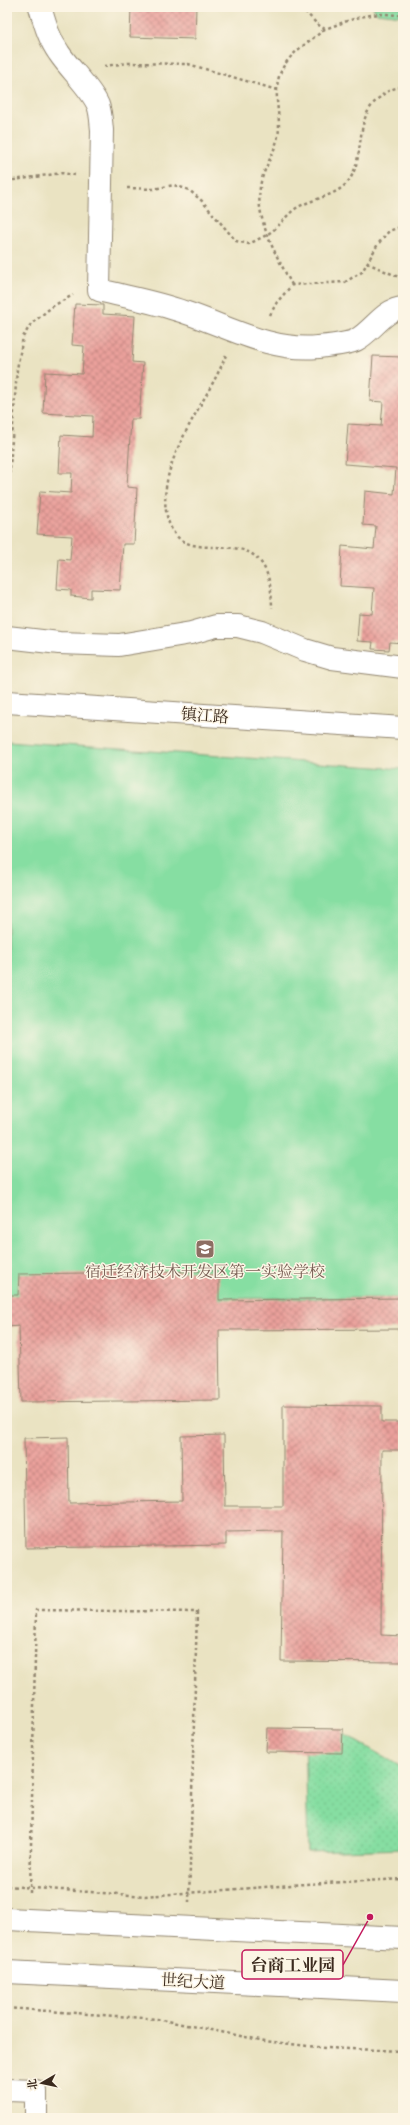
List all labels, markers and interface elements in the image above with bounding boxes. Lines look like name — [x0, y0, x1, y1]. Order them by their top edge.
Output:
street label: 镇江路 — [180, 704, 230, 730]
school or university icon: 宿迁经济技术开发区第一实验学校 — [194, 1238, 216, 1260]
place label: 宿迁经济技术开发区第一实验学校 — [85, 1262, 325, 1284]
callout: 台商工业园 — [242, 1950, 343, 1979]
text: 台商工业园 — [251, 1955, 336, 1978]
street label: 世纪大道 — [160, 1970, 225, 1996]
north arrow — [22, 2063, 62, 2103]
text: 北 — [25, 2078, 42, 2091]

